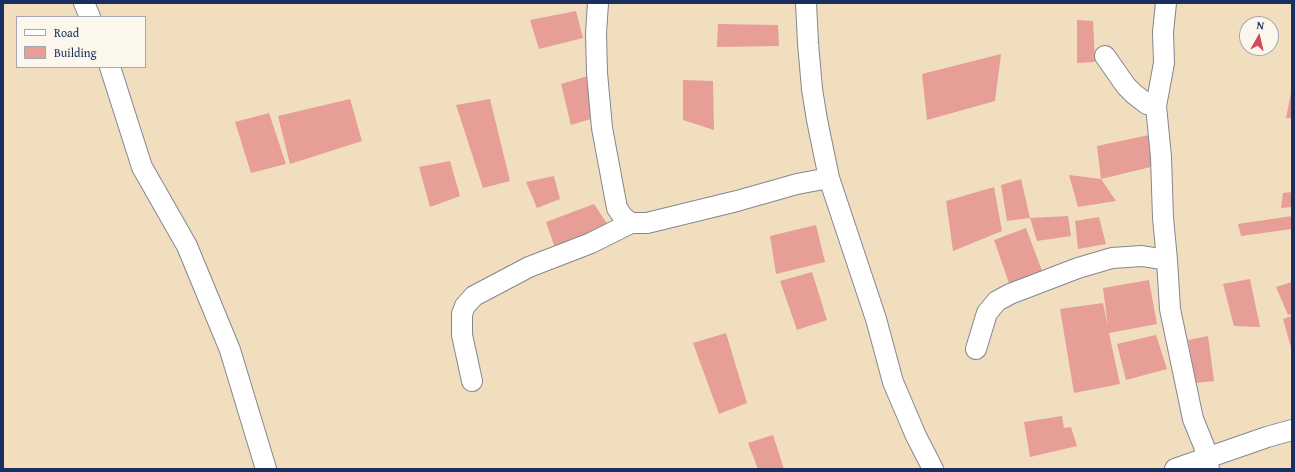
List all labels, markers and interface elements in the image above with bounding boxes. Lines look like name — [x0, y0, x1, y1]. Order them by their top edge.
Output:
legend — [16, 16, 146, 68]
north arrow — [1239, 16, 1279, 56]
text: N — [1256, 17, 1265, 34]
text: Road — [54, 24, 79, 41]
text: Building — [54, 44, 97, 61]

